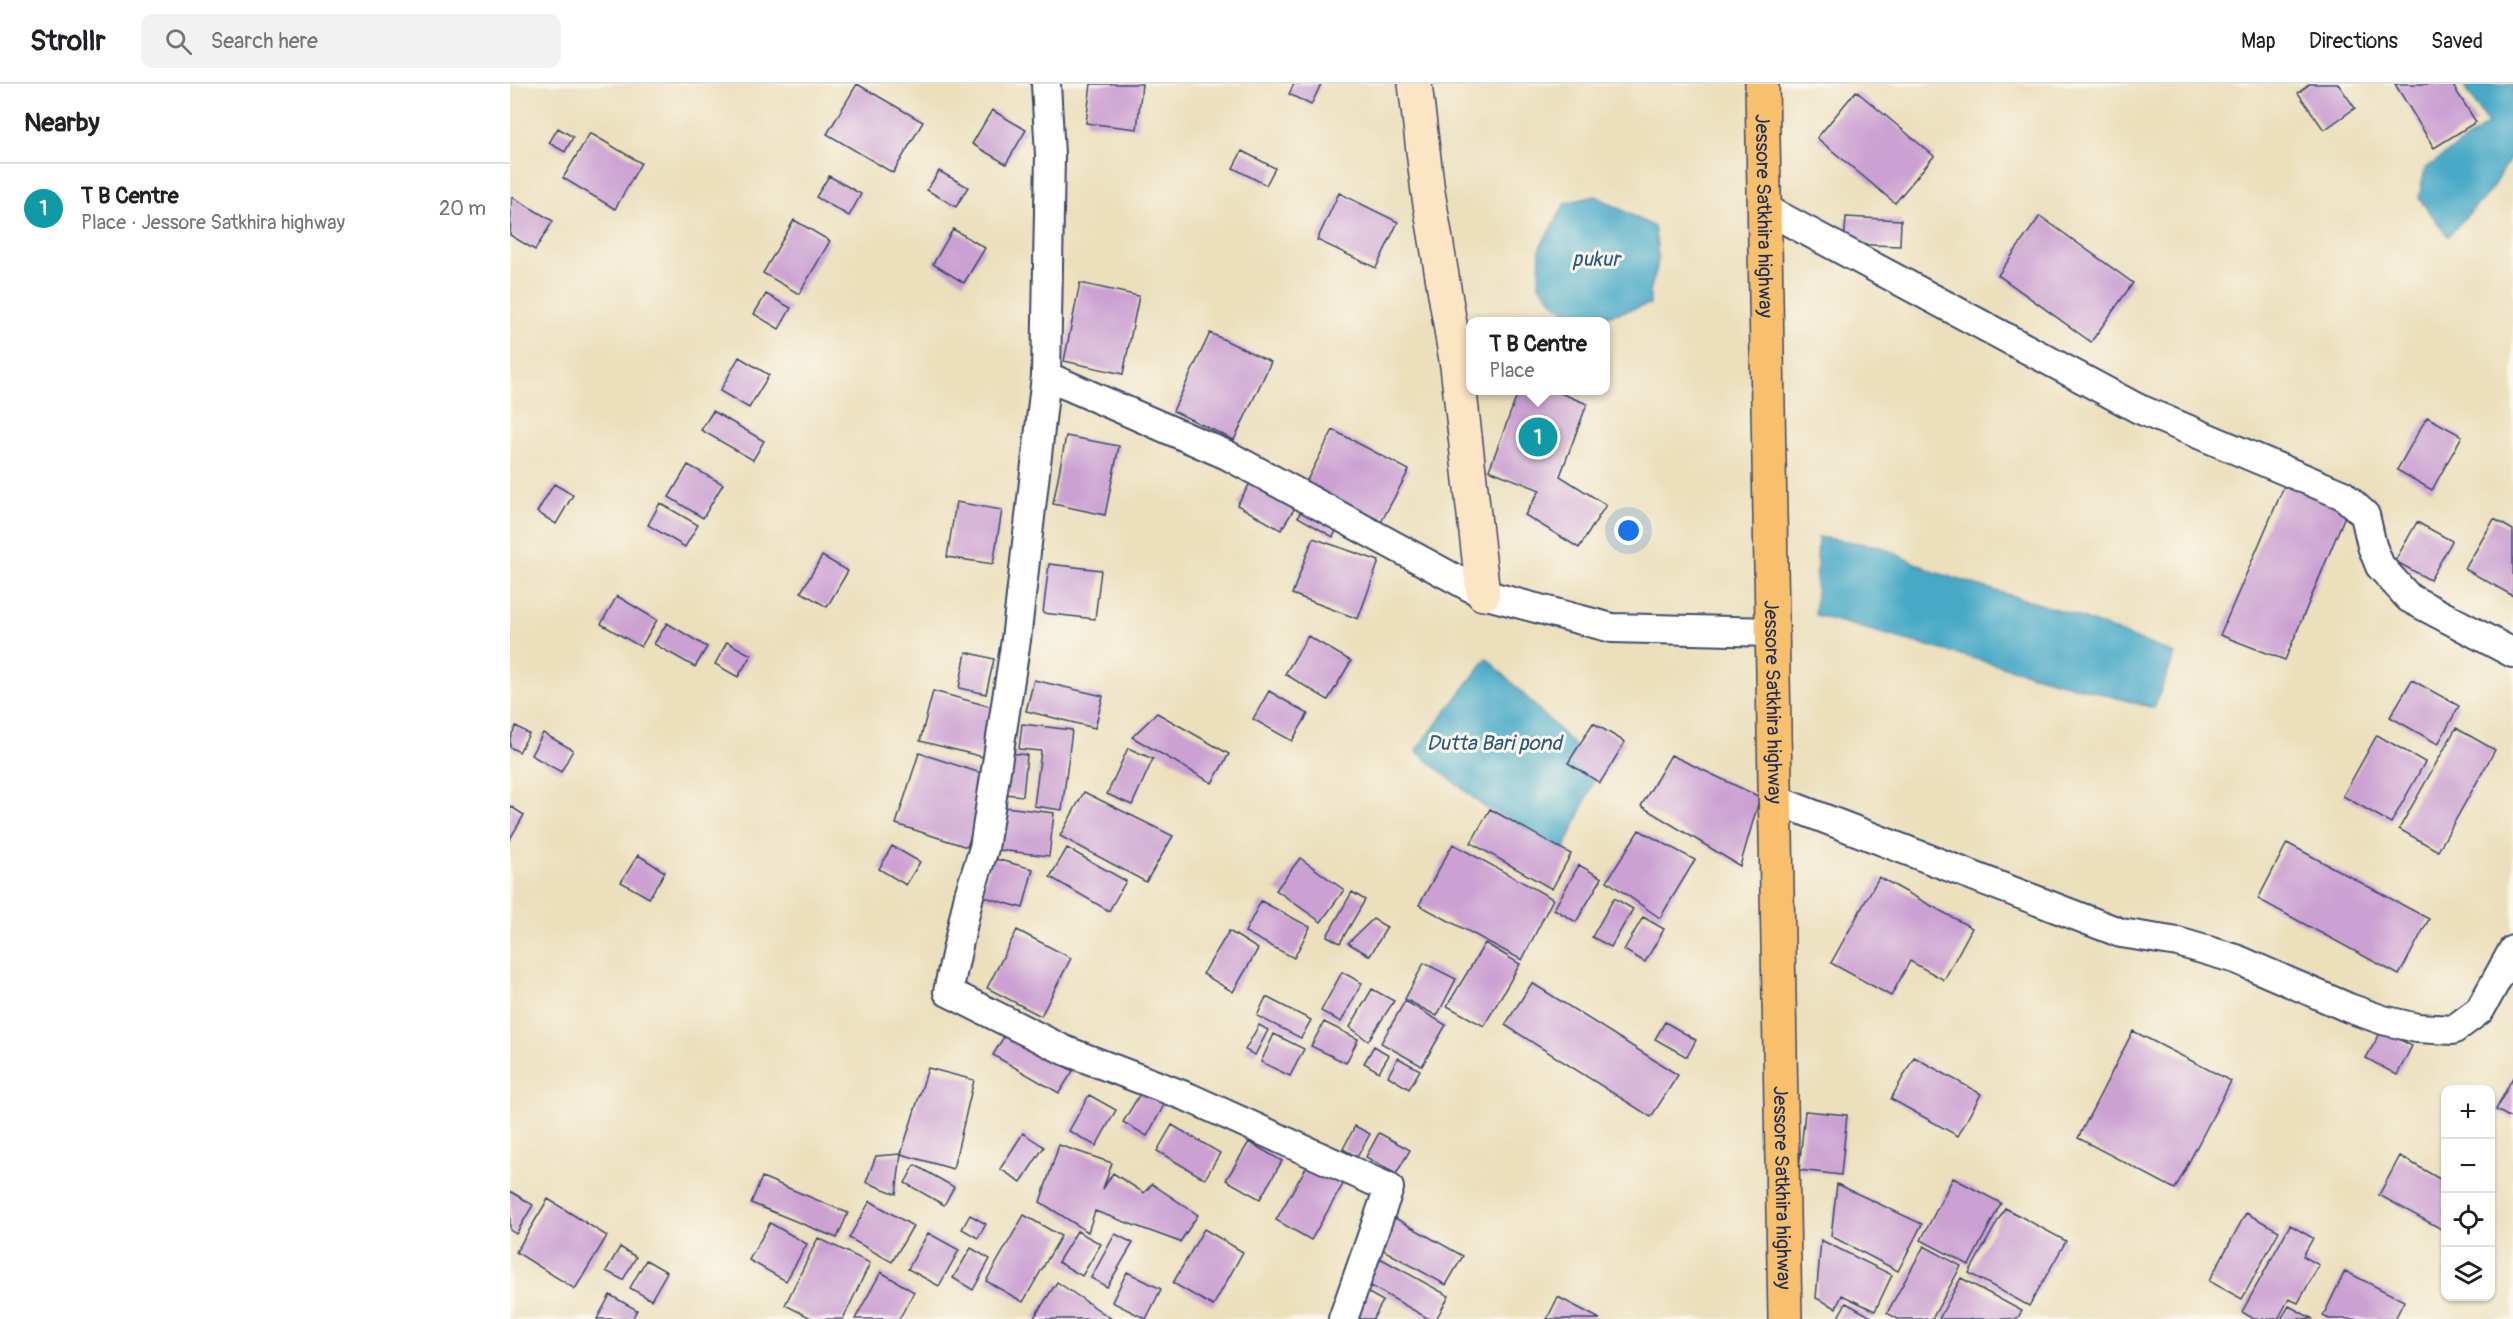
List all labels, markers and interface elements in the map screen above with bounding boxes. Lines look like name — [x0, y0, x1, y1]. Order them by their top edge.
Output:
search box — [141, 14, 561, 68]
text: Strollr — [30, 24, 105, 59]
icon: search — [162, 25, 195, 58]
text: Search here — [210, 27, 318, 55]
text: Map — [2241, 28, 2276, 55]
text: Directions — [2309, 28, 2398, 55]
text: Saved — [2431, 28, 2483, 55]
text: Nearby — [24, 107, 100, 139]
street label: Jessore Satkhira highway — [1750, 114, 1779, 319]
text: T B Centre — [81, 182, 179, 210]
text: 1 — [40, 196, 47, 221]
text: 20 m — [439, 196, 486, 221]
text: Place · Jessore Satkhira highway — [81, 210, 345, 235]
water label: pukur — [1572, 246, 1622, 273]
popup — [1466, 317, 1610, 395]
text: T B Centre — [1489, 330, 1587, 358]
text: Place — [1489, 358, 1534, 383]
pin: 1 — [1518, 414, 1558, 460]
your location — [1614, 516, 1643, 545]
street label: Jessore Satkhira highway — [1759, 600, 1788, 805]
water label: Dutta Bari pond — [1426, 730, 1564, 757]
map controls — [2441, 1085, 2495, 1301]
button: + — [2441, 1085, 2495, 1139]
street label: Jessore Satkhira highway — [1768, 1086, 1797, 1290]
button: − — [2441, 1139, 2495, 1193]
button: locate — [2441, 1193, 2495, 1247]
button: layers — [2441, 1247, 2495, 1301]

